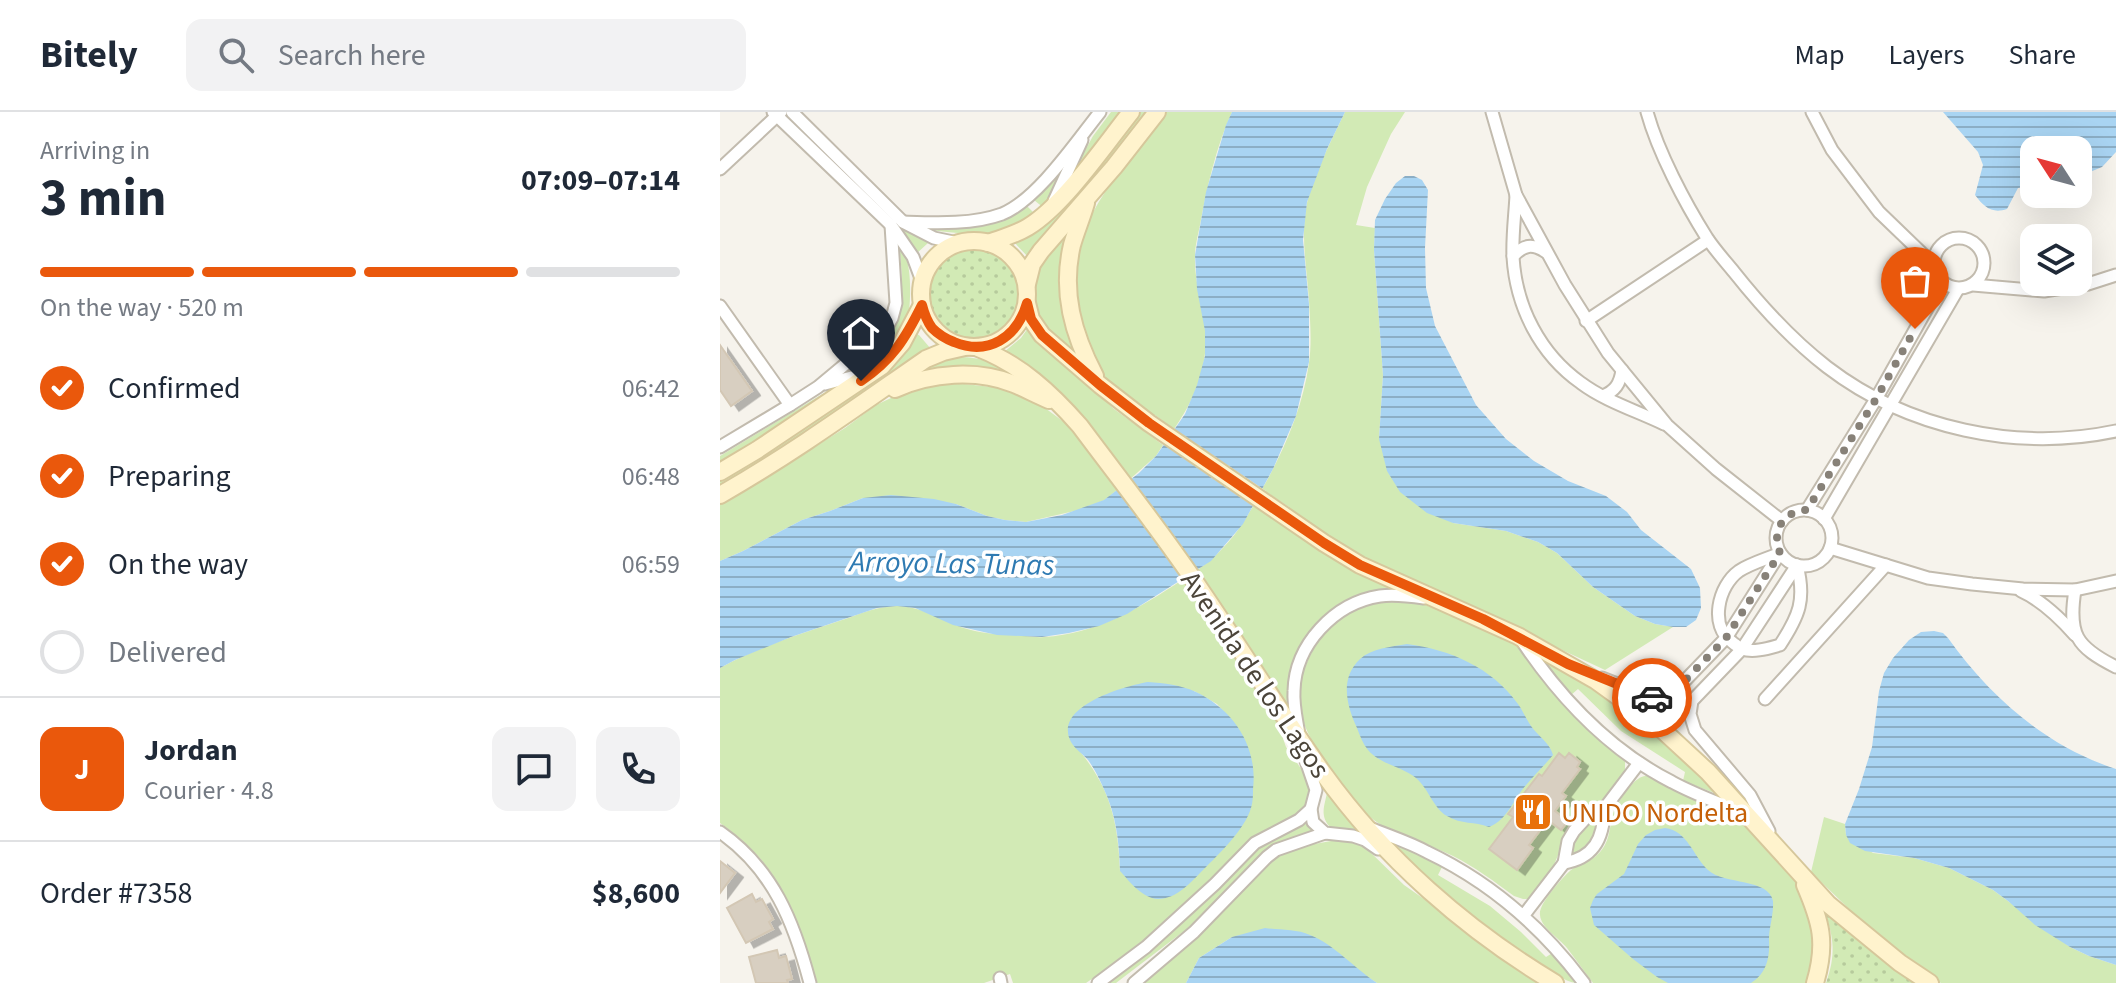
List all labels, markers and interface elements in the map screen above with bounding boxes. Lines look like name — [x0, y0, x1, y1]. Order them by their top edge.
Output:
search box — [186, 19, 746, 91]
text: Bitely — [40, 28, 138, 82]
icon: search — [214, 33, 258, 77]
text: Search here — [278, 34, 426, 77]
text: Map — [1794, 35, 1844, 75]
text: Layers — [1888, 35, 1964, 75]
text: Share — [2008, 35, 2076, 75]
text: Arriving in — [40, 132, 150, 169]
north arrow — [2020, 136, 2092, 208]
map controls — [2020, 136, 2092, 296]
text: 07:09–07:14 — [521, 159, 680, 202]
text: 3 min — [40, 162, 167, 236]
button: layers — [2020, 224, 2092, 296]
pin — [1881, 247, 1949, 329]
icon: bag — [1893, 259, 1937, 303]
text: On the way · 520 m — [40, 289, 244, 326]
pin — [827, 299, 895, 381]
icon: home — [839, 311, 883, 355]
icon: check — [40, 366, 84, 410]
text: Confirmed — [108, 367, 241, 410]
text: 06:42 — [622, 370, 680, 407]
icon: check — [40, 454, 84, 498]
text: Preparing — [108, 455, 231, 498]
text: 06:48 — [622, 458, 680, 495]
water label: Arroyo Las Tunas — [847, 540, 1055, 587]
icon: check — [40, 542, 84, 586]
text: On the way — [108, 543, 248, 586]
text: 06:59 — [622, 546, 680, 583]
street label: Avenida de los Lagos — [1171, 563, 1339, 786]
text: Delivered — [108, 631, 227, 674]
courier — [1612, 658, 1692, 738]
icon: car — [1630, 676, 1674, 720]
button: chat — [492, 727, 576, 811]
button: phone — [596, 727, 680, 811]
text: Jordan — [144, 729, 238, 772]
text: J — [74, 748, 90, 791]
text: Courier · 4.8 — [144, 772, 274, 809]
restaurant icon: UNIDO Nordelta — [1512, 791, 1554, 833]
place label: UNIDO Nordelta — [1561, 793, 1748, 833]
text: Order #7358 — [40, 872, 193, 915]
text: $8,600 — [592, 872, 680, 915]

